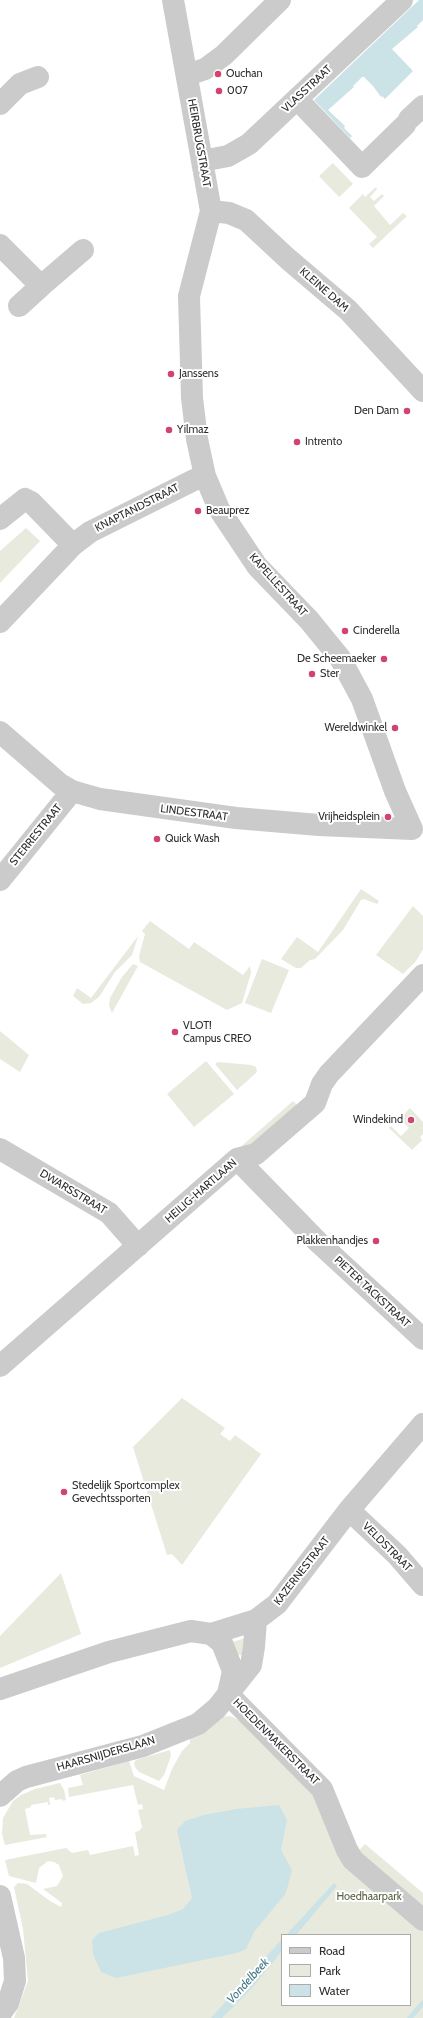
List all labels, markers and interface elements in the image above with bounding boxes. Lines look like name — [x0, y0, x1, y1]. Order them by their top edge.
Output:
street label: VLASSTRAAT — [279, 63, 335, 115]
place label: Ouchan — [226, 67, 263, 81]
marker: Ouchan — [213, 69, 223, 79]
place label: 007 — [227, 84, 248, 98]
marker: 007 — [214, 86, 224, 96]
street label: HEIRBRUGSTRAAT — [185, 98, 213, 188]
street label: KLEINE DAM — [297, 265, 351, 315]
place label: Janssens — [179, 367, 219, 381]
marker: Janssens — [166, 369, 176, 379]
place label: Den Dam — [354, 404, 399, 418]
marker: Den Dam — [402, 406, 412, 416]
place label: Yilmaz — [177, 423, 209, 437]
marker: Yilmaz — [164, 425, 174, 435]
place label: Intrento — [305, 435, 342, 449]
marker: Intrento — [292, 437, 302, 447]
street label: KNAPTANDSTRAAT — [93, 481, 181, 535]
place label: Beauprez — [206, 504, 250, 518]
marker: Beauprez — [193, 506, 203, 516]
street label: KAPELLESTRAAT — [246, 551, 310, 619]
place label: Cinderella — [353, 624, 400, 638]
marker: Cinderella — [340, 626, 350, 636]
place label: De Scheemaeker — [297, 652, 376, 666]
marker: De Scheemaeker — [379, 654, 389, 664]
place label: Ster — [320, 667, 339, 681]
marker: Ster — [307, 669, 317, 679]
place label: Wereldwinkel — [324, 721, 387, 735]
marker: Wereldwinkel — [390, 723, 400, 733]
street label: STERRESTRAAT — [7, 802, 65, 868]
street label: LINDESTRAAT — [160, 802, 228, 824]
place label: Vrijheidsplein — [318, 810, 380, 824]
marker: Vrijheidsplein — [383, 812, 393, 822]
place label: Quick Wash — [165, 832, 220, 846]
marker: Quick Wash — [152, 834, 162, 844]
place label: VLOT! Campus CREO — [183, 1019, 251, 1045]
marker: VLOT! Campus CREO — [170, 1027, 180, 1037]
place label: Windekind — [353, 1113, 403, 1127]
marker: Windekind — [406, 1115, 416, 1125]
street label: HEILIG-HARTLAAN — [162, 1156, 240, 1226]
street label: DWARSSTRAAT — [37, 1167, 109, 1217]
place label: Plakkenhandjes — [296, 1234, 368, 1248]
marker: Plakkenhandjes — [371, 1236, 381, 1246]
street label: PIETER TACKSTRAAT — [331, 1253, 413, 1331]
place label: Stedelijk Sportcomplex Gevechtssporten — [72, 1479, 180, 1505]
marker: Stedelijk Sportcomplex Gevechtssporten — [59, 1487, 69, 1497]
street label: VELDSTRAAT — [360, 1520, 414, 1574]
street label: KAZERNESTRAAT — [271, 1534, 333, 1608]
street label: HOEDENMAKERSTRAAT — [230, 1696, 322, 1788]
street label: HAARSNIJDERSLAAN — [55, 1734, 157, 1774]
park label: Hoedhaarpark — [336, 1890, 402, 1904]
legend — [281, 1934, 411, 2006]
text: Road — [319, 1943, 345, 1958]
water label: Vondelbeek — [224, 1955, 272, 2007]
text: Park — [319, 1963, 341, 1978]
text: Water — [319, 1983, 349, 1998]

